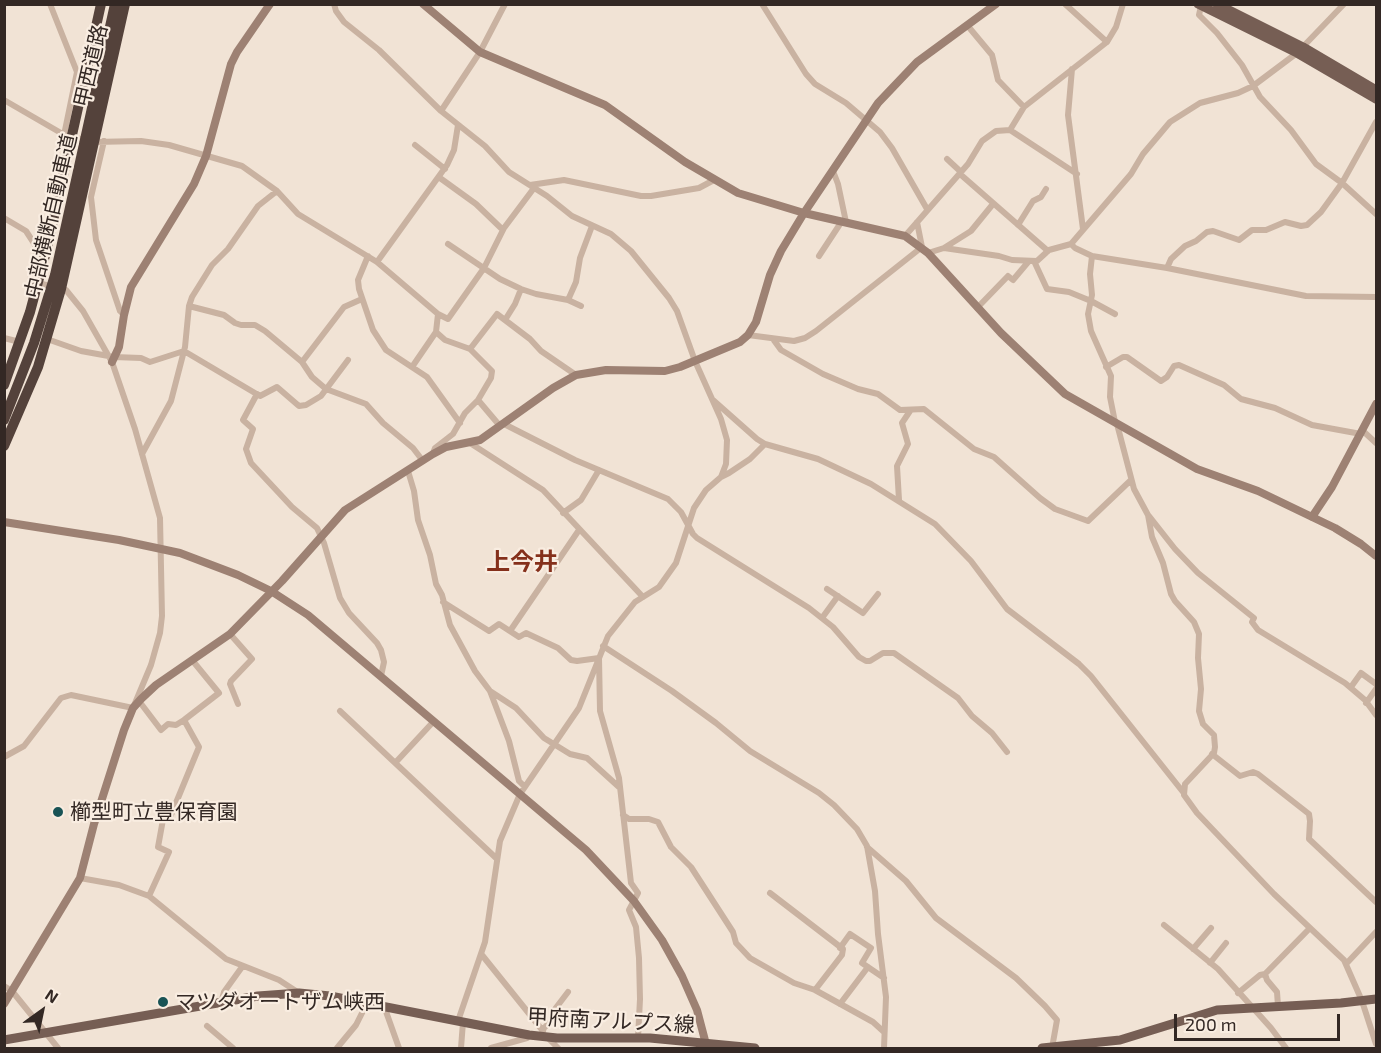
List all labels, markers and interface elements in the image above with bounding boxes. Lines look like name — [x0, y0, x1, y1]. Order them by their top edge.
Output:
street label: 甲西道路 — [69, 22, 113, 110]
street label: 中部横断自動車道 — [20, 131, 82, 301]
district label: 上今井 — [486, 548, 558, 576]
place label: 櫛型町立豊保育園 — [70, 799, 238, 825]
marker: 櫛型町立豊保育園 — [51, 805, 65, 819]
north arrow — [12, 981, 72, 1041]
text: N — [42, 984, 62, 1007]
place label: マツダオートザム峡西 — [175, 989, 385, 1015]
marker: マツダオートザム峡西 — [156, 995, 170, 1009]
scale bar — [1177, 1002, 1344, 1040]
street label: 甲府南アルプス線 — [526, 1004, 696, 1038]
text: 200 m — [1185, 1013, 1237, 1035]

